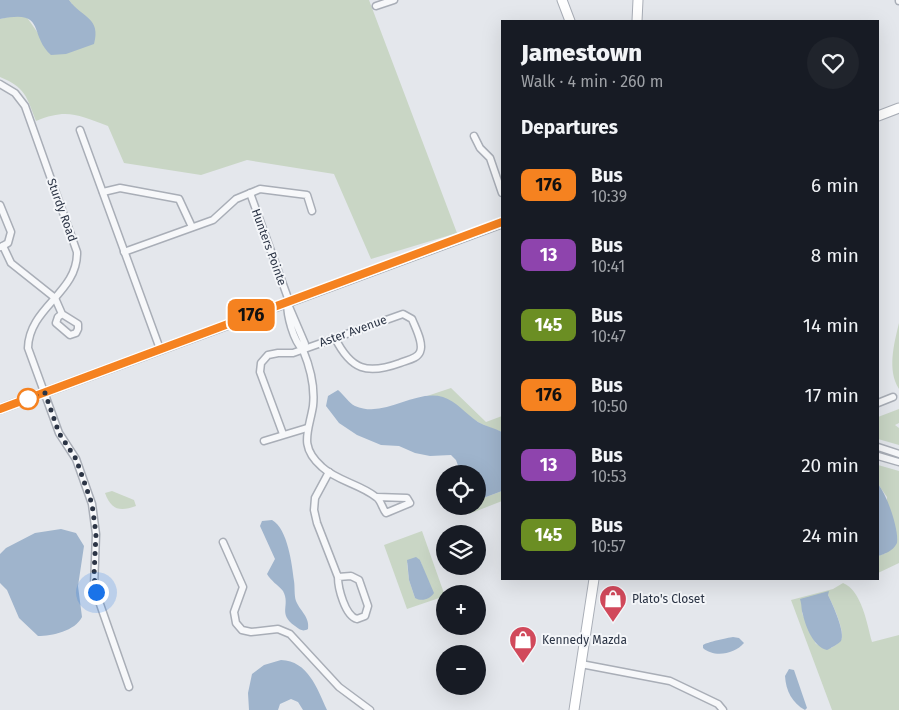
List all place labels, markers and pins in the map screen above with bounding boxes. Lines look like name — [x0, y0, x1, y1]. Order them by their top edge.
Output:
unlabelled marker — [17, 388, 39, 410]
shop icon: Plato's Closet — [598, 584, 628, 623]
place label: Plato's Closet — [632, 592, 705, 606]
shop icon: Kennedy Mazda — [508, 625, 538, 664]
place label: Kennedy Mazda — [542, 633, 627, 647]

